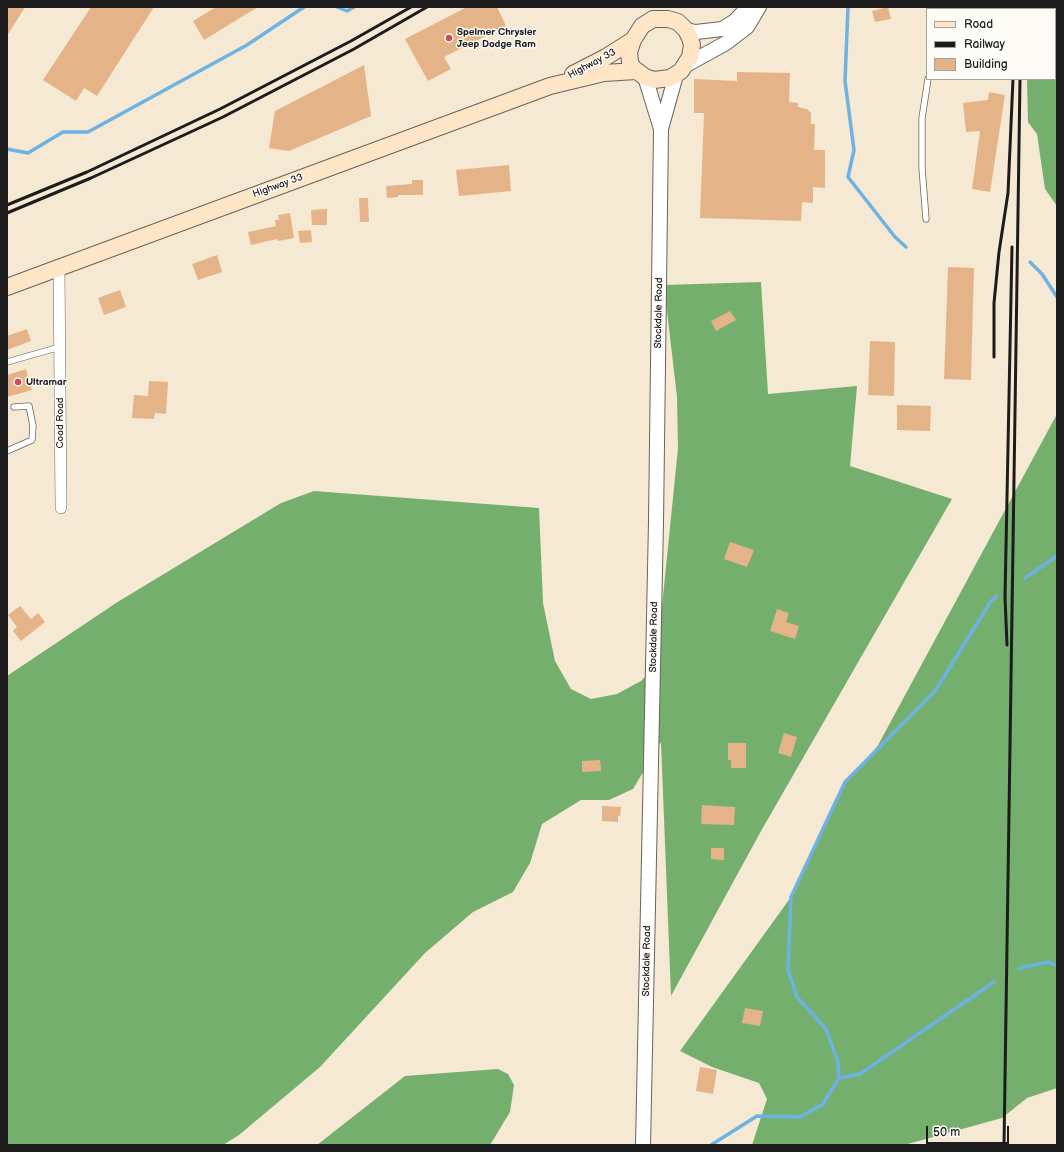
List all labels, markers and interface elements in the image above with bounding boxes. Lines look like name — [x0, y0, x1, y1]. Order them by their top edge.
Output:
legend — [926, 8, 1056, 80]
text: Road — [964, 17, 993, 32]
place label: Spelmer Chrysler Jeep Dodge Ram — [457, 26, 537, 50]
marker: Spelmer Chrysler Jeep Dodge Ram — [444, 33, 454, 43]
text: Railway — [964, 37, 1005, 52]
street label: Highway 33 — [566, 46, 618, 82]
text: Building — [964, 57, 1008, 72]
street label: Highway 33 — [251, 171, 305, 201]
street label: Stockdale Road — [652, 277, 666, 349]
place label: Ultramar — [26, 376, 67, 388]
marker: Ultramar — [13, 377, 23, 387]
street label: Coad Road — [54, 397, 66, 449]
street label: Stockdale Road — [647, 601, 661, 673]
street label: Stockdale Road — [640, 925, 654, 997]
scale bar — [928, 1118, 1011, 1144]
text: 50 m — [933, 1125, 960, 1140]

